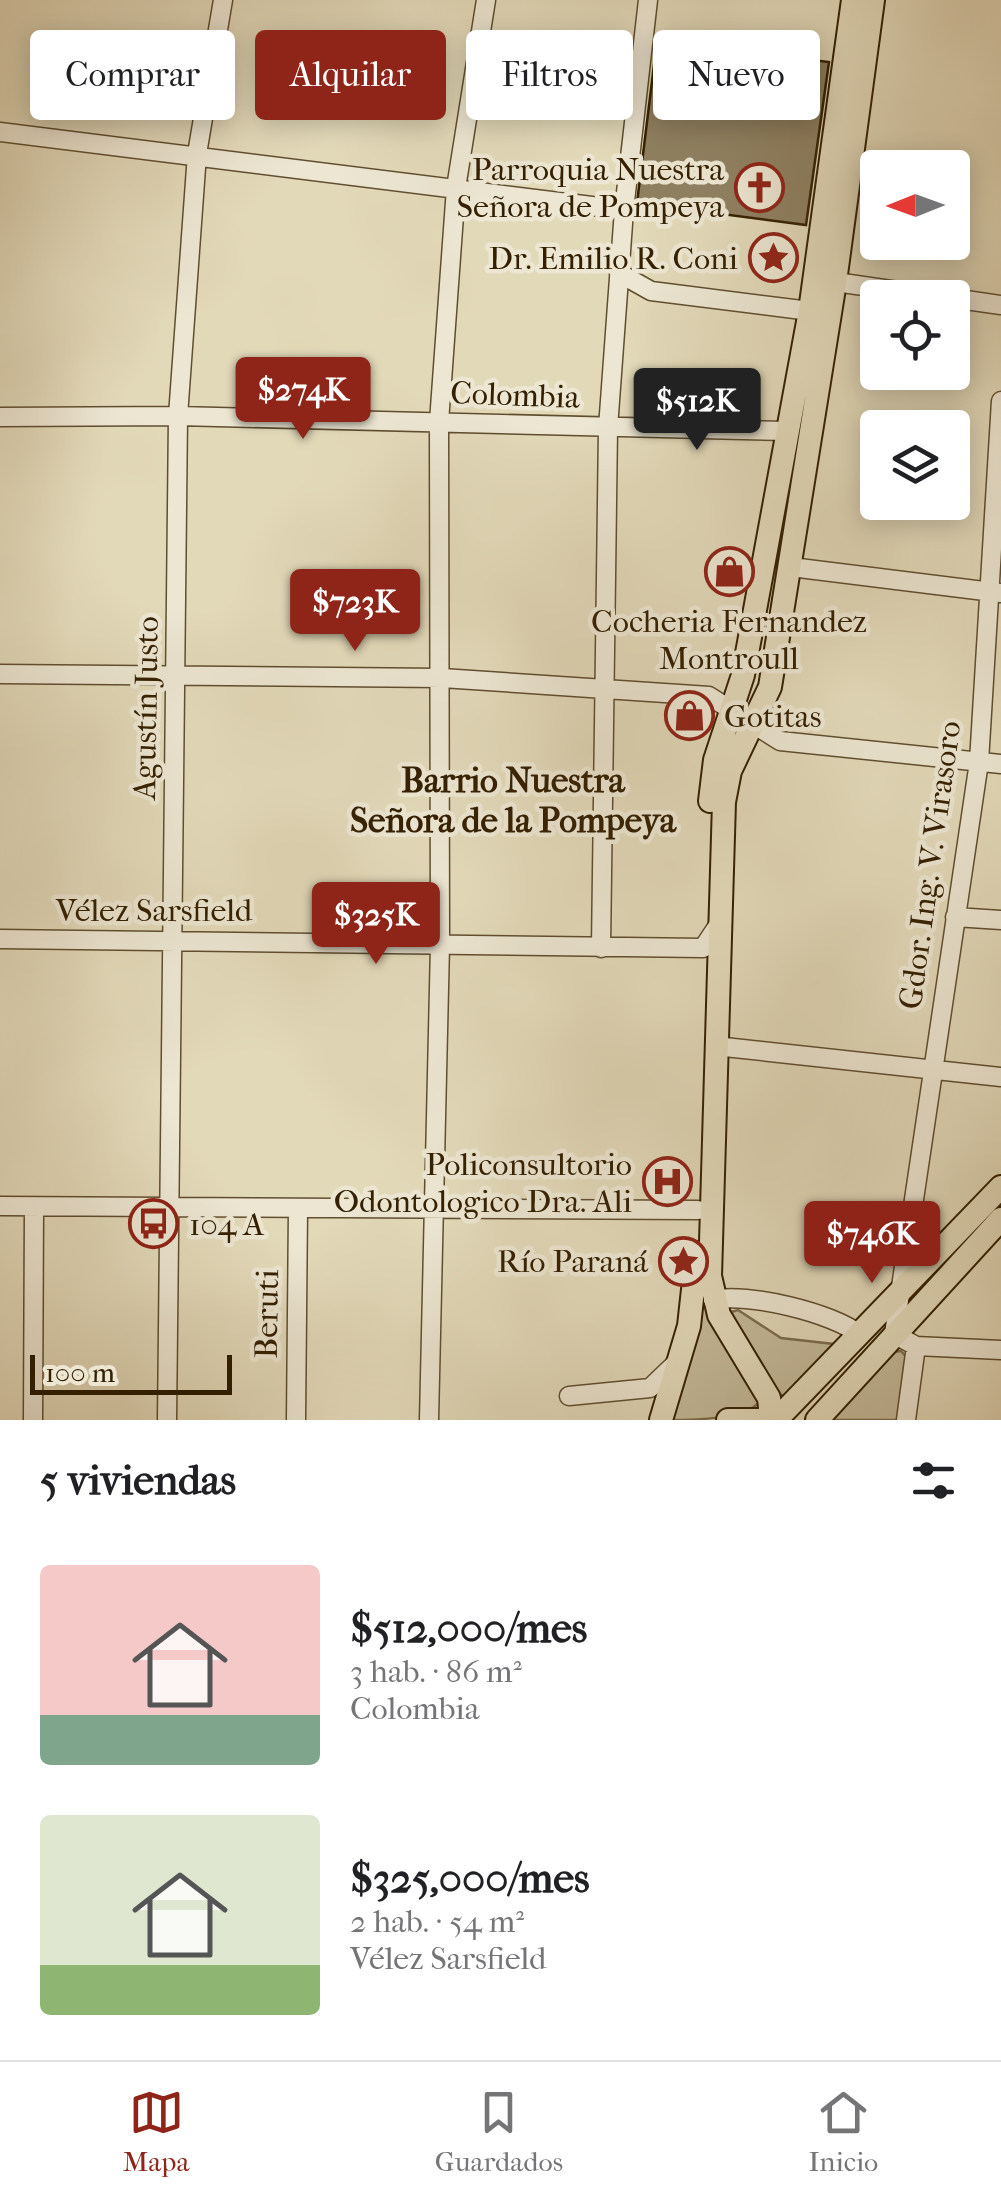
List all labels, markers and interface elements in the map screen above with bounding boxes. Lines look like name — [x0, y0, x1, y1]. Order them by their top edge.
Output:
chip: Comprar — [30, 30, 235, 120]
chip: Alquilar — [255, 30, 446, 120]
chip: Filtros — [466, 30, 633, 120]
chip: Nuevo — [653, 30, 820, 120]
north arrow — [860, 150, 970, 260]
map controls — [860, 150, 970, 520]
place label: Parroquia Nuestra Señora de Pompeya — [456, 151, 725, 225]
church icon: Parroquia Nuestra Señora de Pompeya — [733, 161, 785, 213]
place icon: Dr. Emilio R. Coni — [747, 232, 799, 284]
place label: Dr. Emilio R. Coni — [488, 240, 739, 277]
button: locate — [860, 280, 970, 390]
pin: $274K — [233, 357, 373, 442]
pin: $512K — [627, 368, 767, 453]
text: $274K — [258, 371, 348, 408]
street label: Colombia — [450, 374, 582, 416]
text: $512K — [656, 382, 738, 419]
button: layers — [860, 410, 970, 520]
shop icon: Cocheria Fernandez Montroull — [703, 545, 755, 597]
pin: $723K — [285, 569, 425, 654]
text: $723K — [312, 583, 398, 620]
place label: Cocheria Fernandez Montroull — [591, 603, 867, 677]
street label: Agustín Justo — [126, 616, 166, 802]
shop icon: Gotitas — [663, 690, 715, 742]
place label: Gotitas — [724, 698, 821, 735]
street label: Gdor. Ing. V. Virasoro — [891, 718, 969, 1012]
district label: Barrio Nuestra Señora de la Pompeya — [350, 760, 677, 841]
pin: $325K — [306, 882, 446, 967]
street label: Vélez Sarsfield — [55, 892, 253, 929]
text: $325K — [334, 896, 418, 933]
place label: Policonsultorio Odontologico Dra. Ali — [334, 1146, 633, 1220]
hospital icon: Policonsultorio Odontologico Dra. Ali — [641, 1156, 693, 1208]
bus stop icon: 104 A — [128, 1198, 180, 1250]
pin: $746K — [802, 1201, 942, 1286]
place label: 104 A — [189, 1206, 264, 1243]
text: $746K — [826, 1215, 918, 1252]
place icon: Río Paraná — [657, 1235, 709, 1287]
place label: Río Paraná — [497, 1243, 649, 1280]
street label: Beruti — [248, 1269, 286, 1359]
scale bar — [30, 1350, 232, 1394]
text: 100 m — [45, 1356, 115, 1389]
icon: filters — [906, 1453, 961, 1508]
text: 5 viviendas — [40, 1456, 236, 1505]
text: $512,000/mes — [350, 1604, 587, 1653]
icon: home — [120, 1605, 240, 1725]
text: 3 hab. · 86 m² — [350, 1653, 522, 1690]
text: Colombia — [350, 1690, 480, 1727]
text: $325,000/mes — [350, 1854, 590, 1903]
icon: home — [120, 1855, 240, 1975]
text: 2 hab. · 54 m² — [350, 1903, 524, 1940]
text: Vélez Sarsfield — [350, 1940, 546, 1977]
tab: Mapa — [123, 2085, 189, 2178]
tab: Guardados — [435, 2085, 563, 2178]
tab: Inicio — [808, 2085, 878, 2178]

